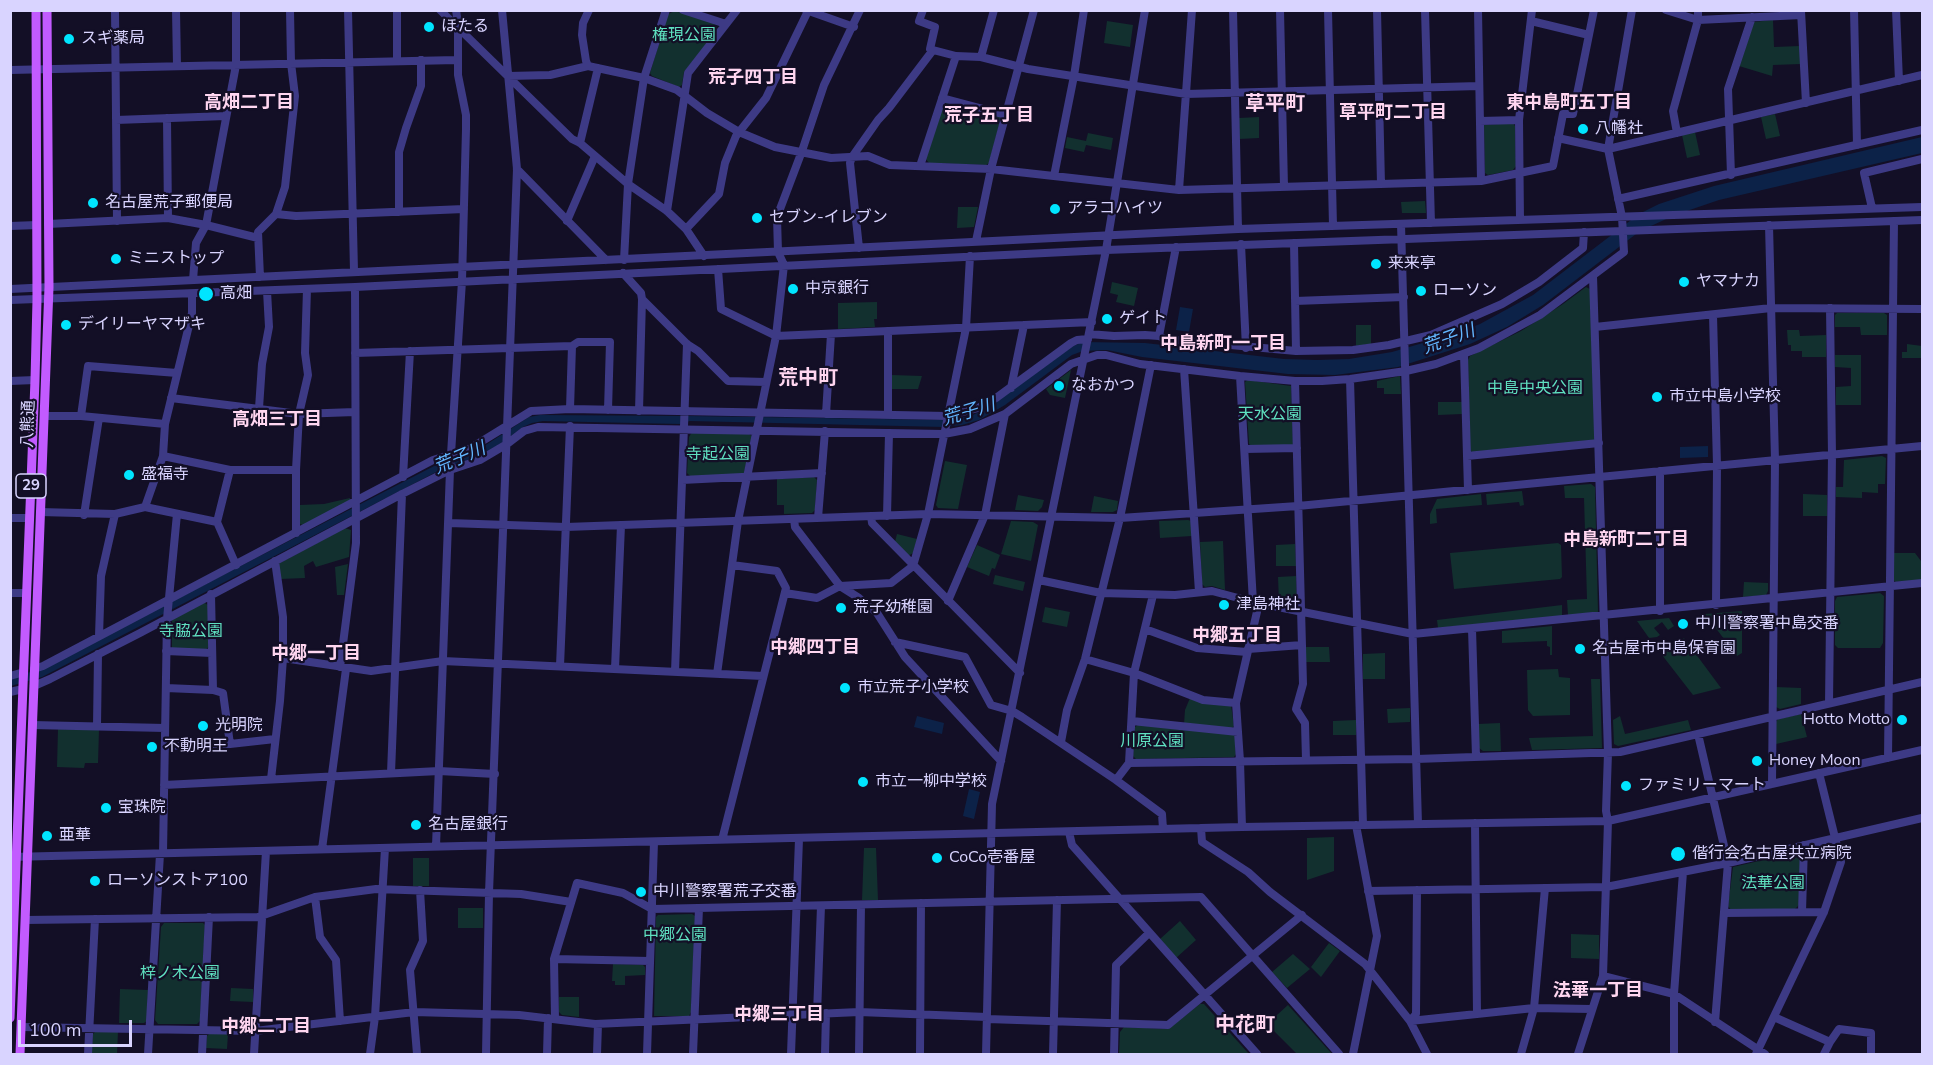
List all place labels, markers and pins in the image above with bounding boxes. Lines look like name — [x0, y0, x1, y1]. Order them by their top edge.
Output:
place label: ほたる — [441, 17, 489, 37]
marker: ほたる — [422, 20, 436, 34]
place label: スギ薬局 — [81, 29, 145, 49]
marker: スギ薬局 — [62, 32, 76, 46]
place label: 八幡社 — [1595, 119, 1643, 139]
marker: 八幡社 — [1576, 122, 1590, 136]
place label: 名古屋荒子郵便局 — [105, 193, 233, 213]
marker: 名古屋荒子郵便局 — [86, 196, 100, 210]
place label: アラコハイツ — [1067, 199, 1163, 219]
marker: アラコハイツ — [1048, 202, 1062, 216]
place label: セブン-イレブン — [769, 208, 888, 228]
marker: セブン-イレブン — [750, 211, 764, 225]
place label: ミニストップ — [128, 249, 224, 269]
marker: ミニストップ — [109, 252, 123, 266]
place label: 来来亭 — [1388, 254, 1436, 274]
marker: 来来亭 — [1369, 257, 1383, 271]
place label: ヤマナカ — [1696, 272, 1760, 292]
marker: ヤマナカ — [1677, 275, 1691, 289]
place label: 中京銀行 — [805, 279, 869, 299]
place label: ローソン — [1433, 281, 1497, 301]
marker: 中京銀行 — [786, 282, 800, 296]
place label: 高畑 — [220, 284, 252, 304]
marker: ローソン — [1414, 284, 1428, 298]
marker: 高畑 — [197, 285, 215, 303]
place label: ゲイト — [1119, 309, 1167, 329]
marker: ゲイト — [1100, 312, 1114, 326]
place label: デイリーヤマザキ — [78, 315, 206, 335]
marker: デイリーヤマザキ — [59, 318, 73, 332]
place label: なおかつ — [1071, 376, 1135, 396]
marker: なおかつ — [1052, 379, 1066, 393]
place label: 市立中島小学校 — [1669, 387, 1781, 407]
marker: 市立中島小学校 — [1650, 390, 1664, 404]
place label: 盛福寺 — [141, 465, 189, 485]
marker: 盛福寺 — [122, 468, 136, 482]
place label: 津島神社 — [1236, 595, 1300, 615]
place label: 荒子幼稚園 — [853, 598, 933, 618]
marker: 津島神社 — [1217, 598, 1231, 612]
marker: 荒子幼稚園 — [834, 601, 848, 615]
place label: 中川警察署中島交番 — [1695, 614, 1839, 634]
marker: 中川警察署中島交番 — [1676, 617, 1690, 631]
place label: 名古屋市中島保育園 — [1592, 639, 1736, 659]
marker: 名古屋市中島保育園 — [1573, 642, 1587, 656]
place label: 市立荒子小学校 — [857, 678, 969, 698]
marker: 市立荒子小学校 — [838, 681, 852, 695]
place label: Hotto Motto — [1803, 710, 1890, 730]
marker: Hotto Motto — [1895, 713, 1909, 727]
place label: 光明院 — [215, 716, 263, 736]
marker: 光明院 — [196, 719, 210, 733]
place label: 不動明王 — [164, 737, 228, 757]
marker: 不動明王 — [145, 740, 159, 754]
place label: Honey Moon — [1769, 751, 1860, 771]
marker: Honey Moon — [1750, 754, 1764, 768]
place label: 市立一柳中学校 — [875, 772, 987, 792]
marker: 市立一柳中学校 — [856, 775, 870, 789]
place label: ファミリーマート — [1638, 776, 1766, 796]
marker: ファミリーマート — [1619, 779, 1633, 793]
place label: 宝珠院 — [118, 798, 166, 818]
marker: 宝珠院 — [99, 801, 113, 815]
place label: 名古屋銀行 — [428, 815, 508, 835]
marker: 名古屋銀行 — [409, 818, 423, 832]
place label: 亜華 — [59, 826, 91, 846]
marker: 亜華 — [40, 829, 54, 843]
place label: 偕行会名古屋共立病院 — [1692, 844, 1852, 864]
marker: 偕行会名古屋共立病院 — [1669, 845, 1687, 863]
place label: CoCo壱番屋 — [949, 848, 1035, 868]
marker: CoCo壱番屋 — [930, 851, 944, 865]
place label: ローソンストア100 — [107, 871, 248, 891]
marker: ローソンストア100 — [88, 874, 102, 888]
place label: 中川警察署荒子交番 — [653, 882, 797, 902]
marker: 中川警察署荒子交番 — [634, 885, 648, 899]

